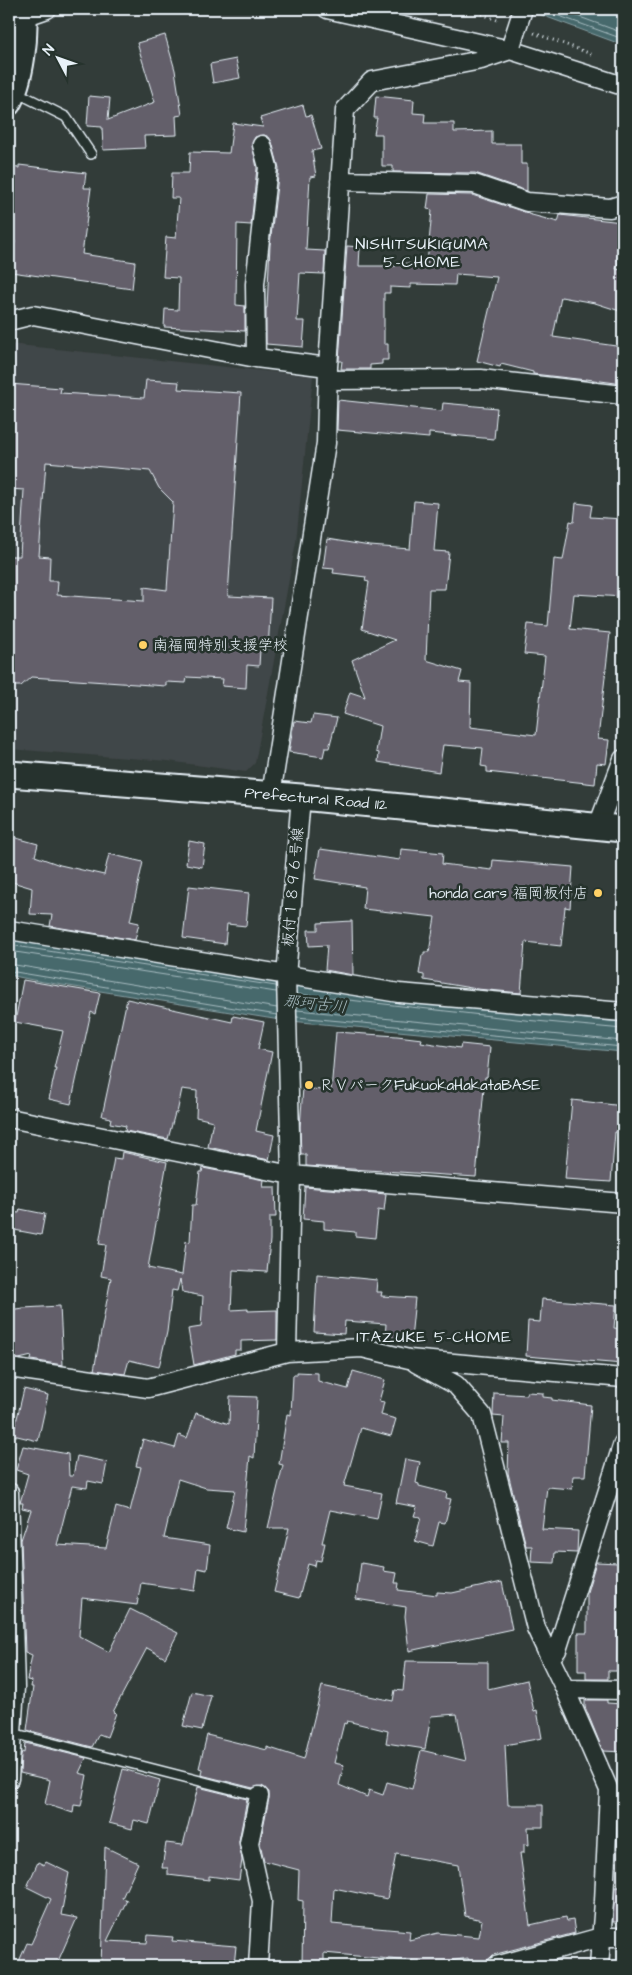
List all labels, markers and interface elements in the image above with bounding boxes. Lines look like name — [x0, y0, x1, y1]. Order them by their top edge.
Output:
north arrow — [32, 32, 82, 82]
text: N — [39, 40, 60, 60]
district label: NISHITSUKIGUMA 5-CHOME — [355, 233, 489, 273]
place label: 南福岡特別支援学校 — [153, 635, 288, 656]
marker: 南福岡特別支援学校 — [137, 639, 149, 651]
street label: Prefectural Road 112 — [244, 782, 389, 816]
street label: 板付１８９６号線 — [277, 826, 309, 948]
place label: honda cars 福岡板付店 — [429, 883, 588, 904]
marker: honda cars 福岡板付店 — [592, 887, 604, 899]
water label: 那珂古川 — [282, 990, 348, 1018]
place label: ＲＶパークFukuokaHakataBASE — [319, 1075, 540, 1096]
marker: ＲＶパークFukuokaHakataBASE — [303, 1079, 315, 1091]
district label: ITAZUKE 5-CHOME — [356, 1326, 512, 1348]

